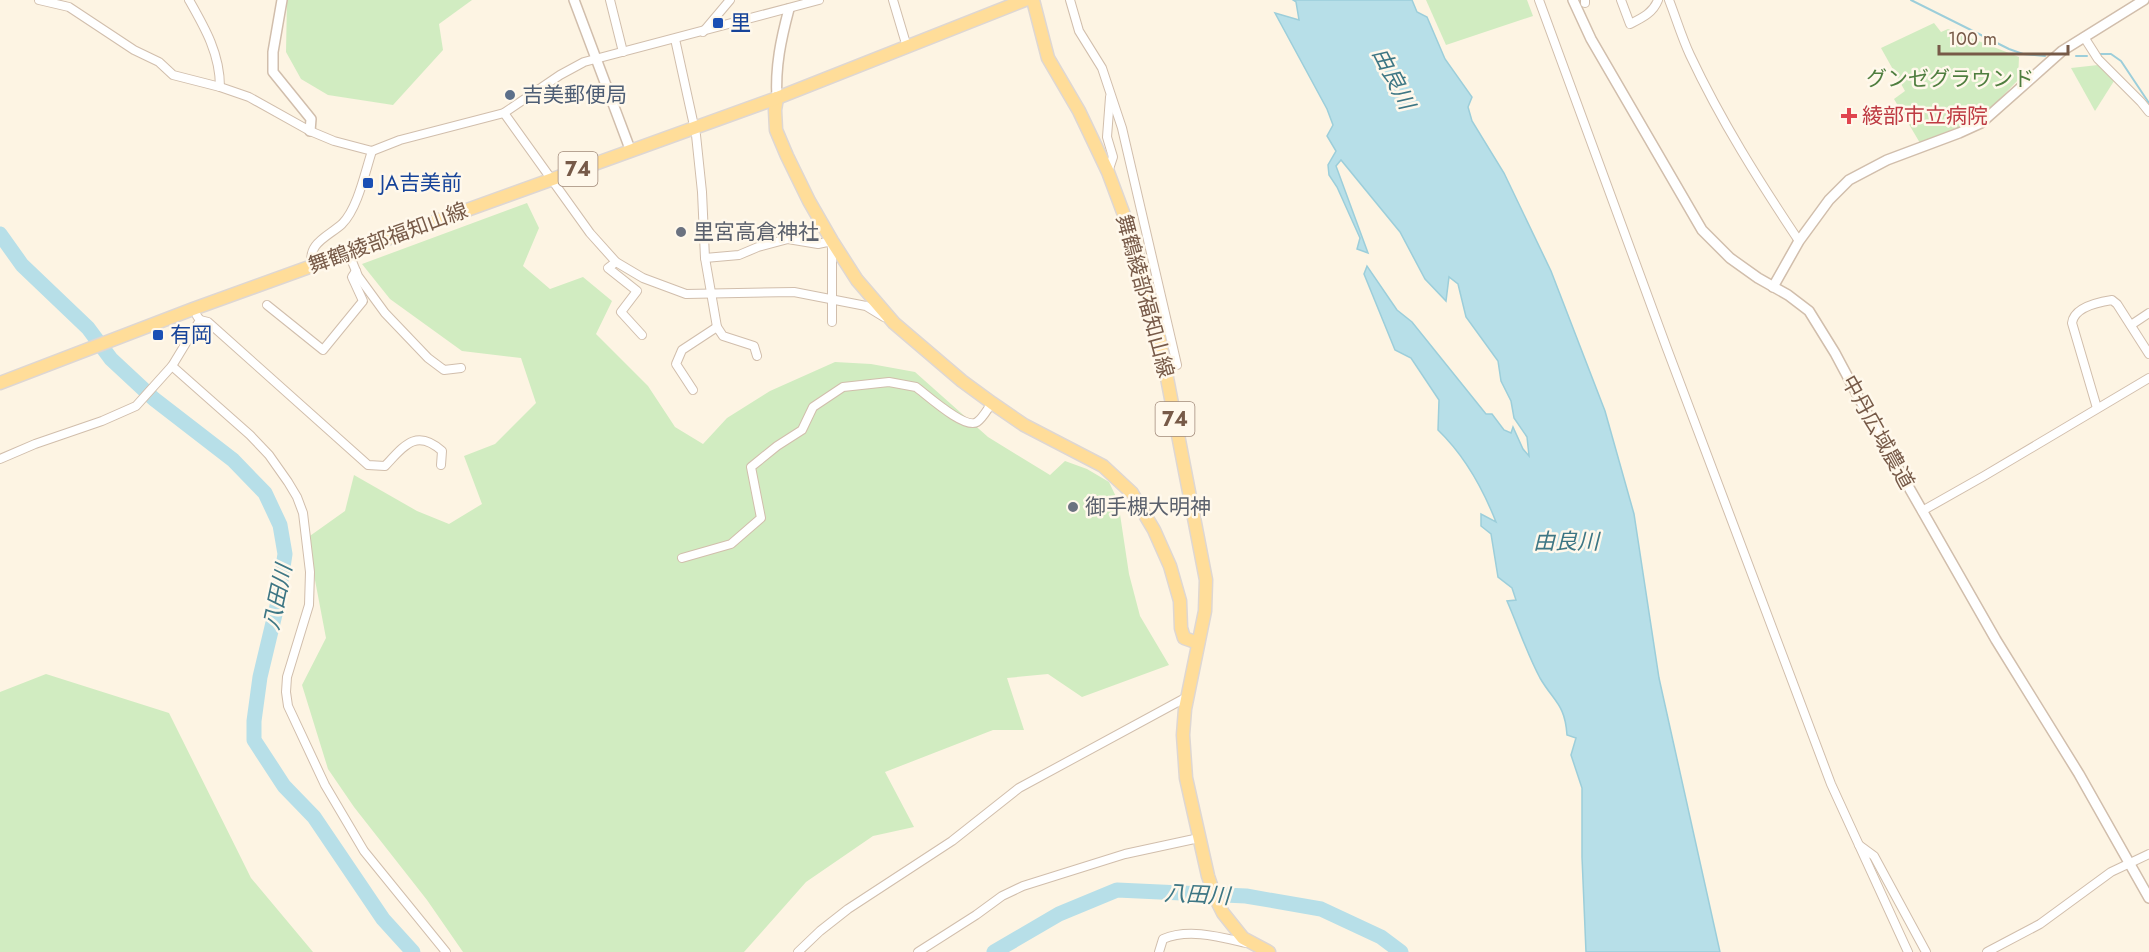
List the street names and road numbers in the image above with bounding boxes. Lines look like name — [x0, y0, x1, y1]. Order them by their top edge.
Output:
road number: 74 — [558, 152, 598, 186]
street label: 舞鶴綾部福知山線 — [304, 195, 472, 281]
street label: 舞鶴綾部福知山線 — [1109, 211, 1181, 381]
street label: 中丹広域農道 — [1834, 370, 1922, 494]
road number: 74 — [1156, 402, 1194, 436]

